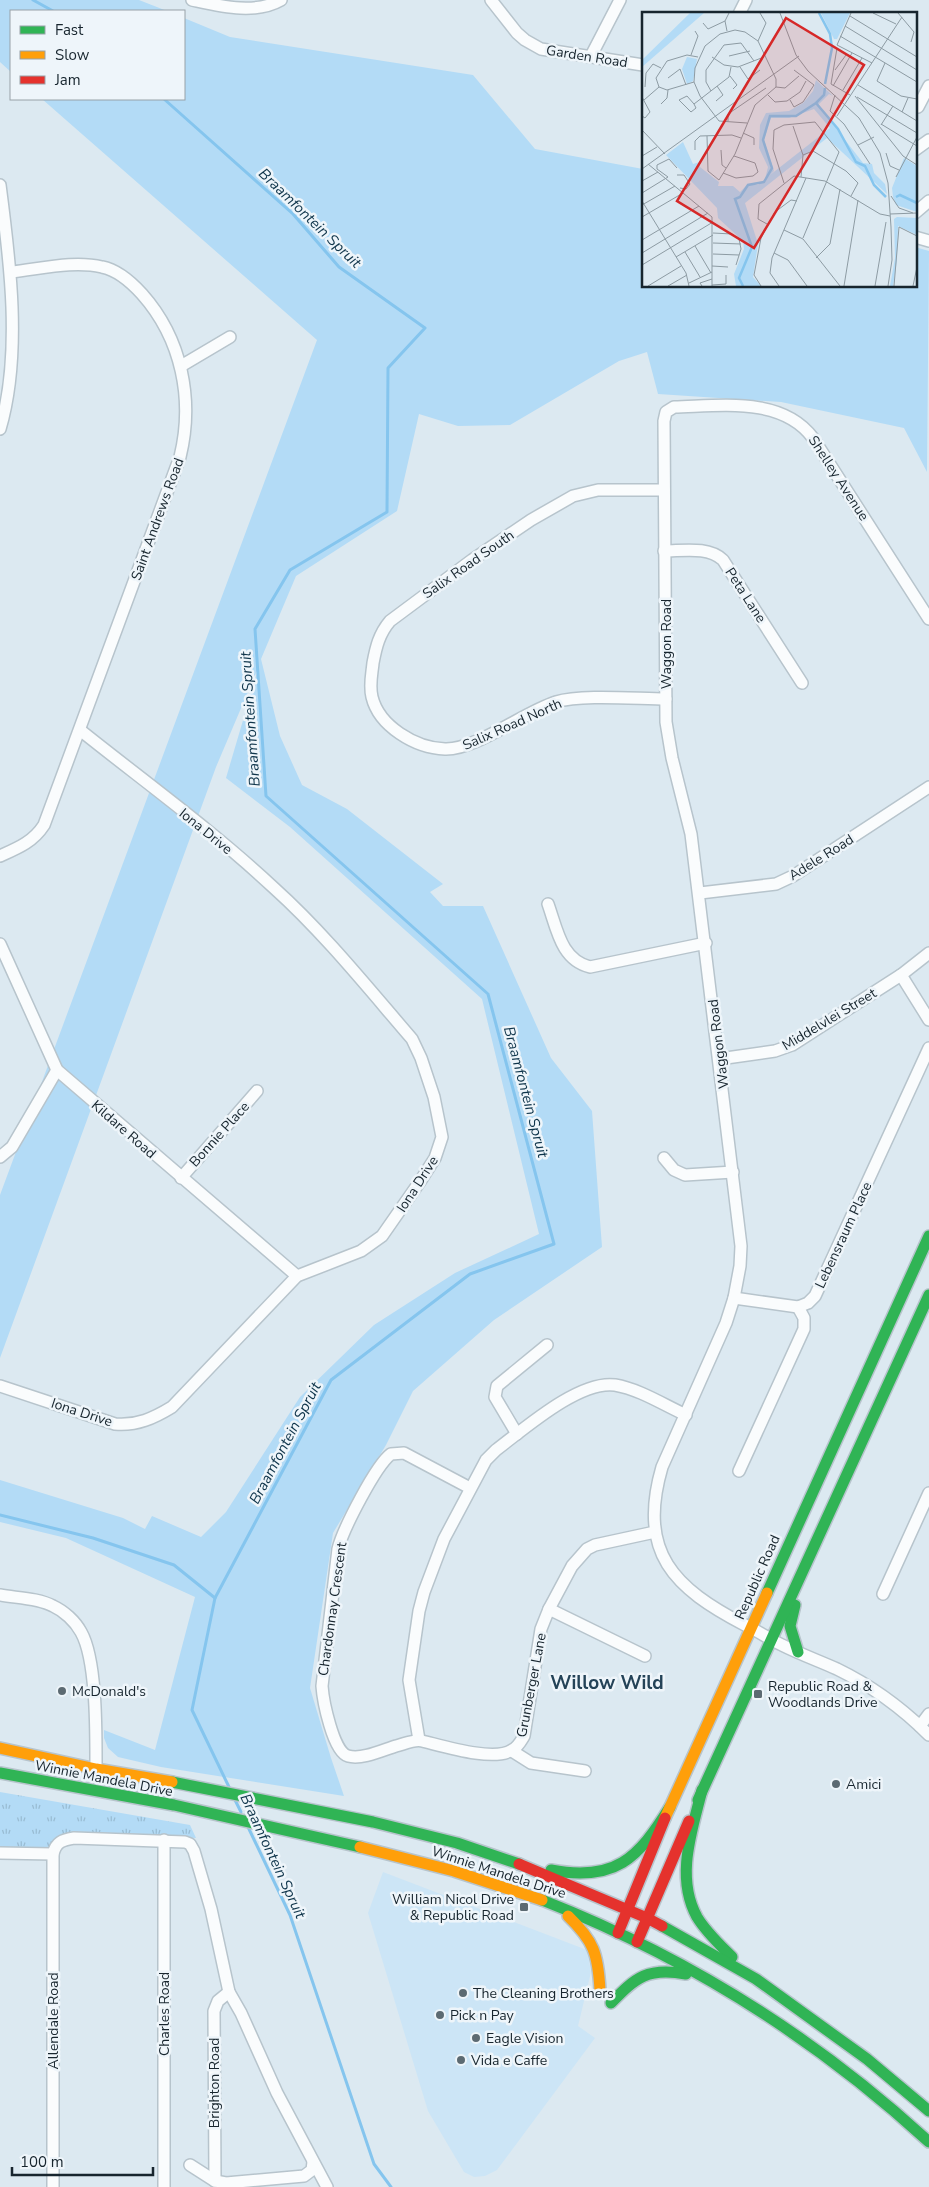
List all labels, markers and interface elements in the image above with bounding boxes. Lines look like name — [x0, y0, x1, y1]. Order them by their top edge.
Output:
legend — [10, 10, 185, 100]
inset map — [642, 12, 916, 288]
text: Fast — [55, 20, 84, 40]
street label: Garden Road — [545, 41, 629, 72]
text: Slow — [55, 45, 90, 65]
text: Jam — [54, 70, 81, 90]
water label: Braamfontein Spruit — [254, 164, 366, 273]
street label: Shelley Avenue — [804, 432, 873, 525]
street label: Saint Andrews Road — [127, 455, 188, 583]
street label: Salix Road South — [419, 526, 518, 603]
street label: Peta Lane — [721, 564, 771, 627]
street label: Waggon Road — [657, 599, 676, 689]
water label: Braamfontein Spruit — [235, 650, 265, 787]
street label: Salix Road North — [460, 694, 565, 755]
street label: Iona Drive — [175, 804, 236, 859]
street label: Adele Road — [785, 830, 857, 885]
street label: Middelvlei Street — [779, 984, 880, 1055]
street label: Waggon Road — [704, 998, 733, 1090]
water label: Braamfontein Spruit — [499, 1024, 553, 1161]
street label: Kildare Road — [87, 1096, 160, 1163]
street label: Bonnie Place — [185, 1098, 254, 1171]
street label: Iona Drive — [392, 1152, 443, 1216]
street label: Lebensraum Place — [810, 1179, 876, 1291]
water label: Braamfontein Spruit — [244, 1378, 326, 1507]
street label: Iona Drive — [49, 1394, 115, 1431]
street label: Republic Road — [730, 1532, 785, 1623]
street label: Chardonnay Crescent — [314, 1541, 351, 1677]
street label: Grunberger Lane — [512, 1631, 551, 1739]
district label: Willow Wild — [550, 1670, 664, 1696]
place label: Republic Road & Woodlands Drive — [768, 1677, 878, 1712]
place label: McDonald's — [72, 1682, 146, 1701]
marker: McDonald's — [56, 1685, 68, 1697]
marker: Republic Road & Woodlands Drive — [752, 1688, 764, 1700]
street label: Winnie Mandela Drive — [33, 1756, 175, 1801]
place label: Amici — [846, 1775, 881, 1794]
marker: Amici — [830, 1778, 842, 1790]
water label: Braamfontein Spruit — [235, 1790, 311, 1922]
street label: Winnie Mandela Drive — [429, 1842, 568, 1903]
place label: William Nicol Drive & Republic Road — [392, 1890, 514, 1925]
marker: William Nicol Drive & Republic Road — [518, 1901, 530, 1913]
street label: Allendale Road — [44, 1972, 63, 2070]
street label: Charles Road — [155, 1972, 174, 2056]
place label: The Cleaning Brothers — [473, 1984, 614, 2003]
marker: The Cleaning Brothers — [457, 1987, 469, 1999]
place label: Pick n Pay — [450, 2006, 515, 2025]
marker: Pick n Pay — [434, 2009, 446, 2021]
place label: Eagle Vision — [486, 2029, 563, 2048]
marker: Eagle Vision — [470, 2032, 482, 2044]
street label: Brighton Road — [205, 2038, 224, 2128]
place label: Vida e Caffe — [470, 2051, 547, 2070]
marker: Vida e Caffe — [455, 2054, 467, 2066]
scale bar — [12, 2144, 154, 2176]
text: 100 m — [20, 2152, 64, 2172]

